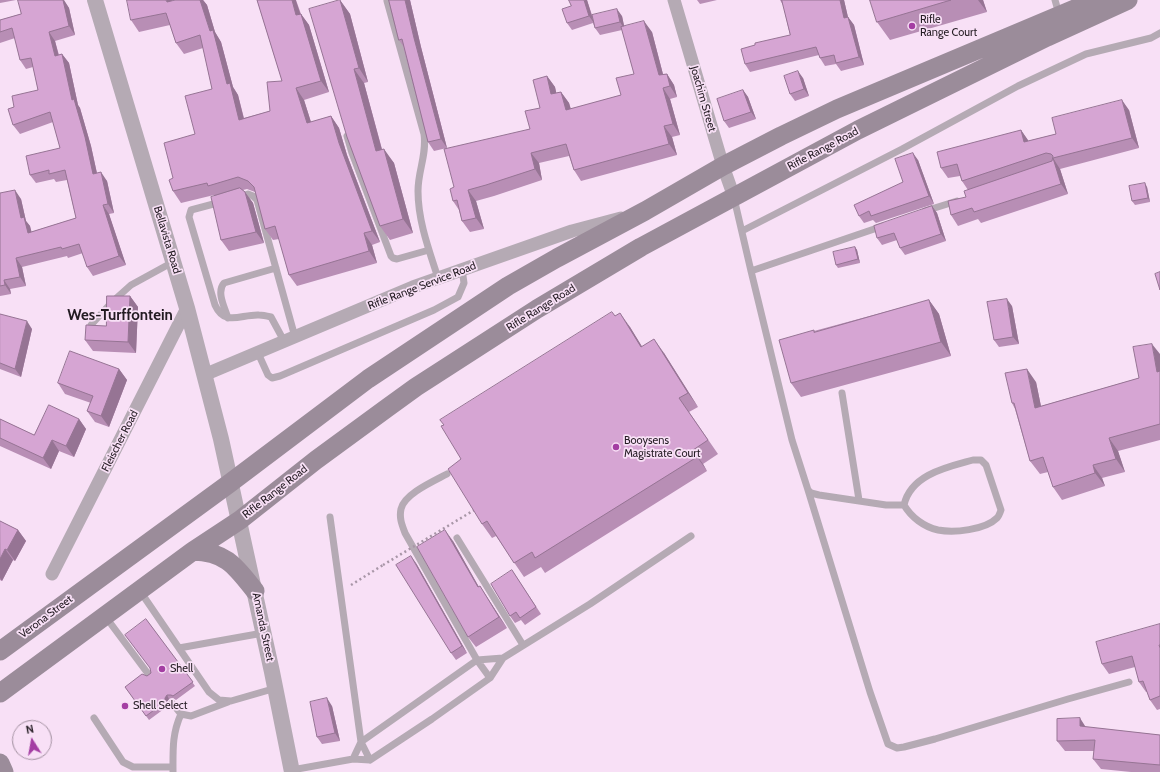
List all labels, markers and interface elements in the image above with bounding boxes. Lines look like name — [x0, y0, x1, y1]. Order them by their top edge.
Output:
place label: Rifle Range Court — [920, 13, 977, 39]
marker: Rifle Range Court — [907, 21, 917, 31]
street label: Joachim Street — [687, 65, 719, 133]
street label: Rifle Range Road — [785, 125, 861, 173]
street label: Bellavista Road — [150, 205, 184, 275]
street label: Rifle Range Service Road — [366, 259, 478, 313]
street label: Rifle Range Road — [504, 282, 578, 334]
district label: Wes-Turffontein — [67, 307, 173, 325]
street label: Fleischer Road — [99, 408, 141, 474]
place label: Booysens Magistrate Court — [624, 434, 700, 460]
marker: Booysens Magistrate Court — [611, 442, 621, 452]
street label: Rifle Range Road — [240, 463, 310, 521]
street label: Amanda Street — [249, 591, 277, 663]
street label: Verona Street — [17, 593, 75, 641]
place label: Shell — [170, 662, 193, 676]
marker: Shell — [157, 664, 167, 674]
place label: Shell Select — [133, 699, 188, 713]
marker: Shell Select — [120, 701, 130, 711]
north arrow — [12, 720, 52, 760]
text: N — [25, 722, 35, 737]

